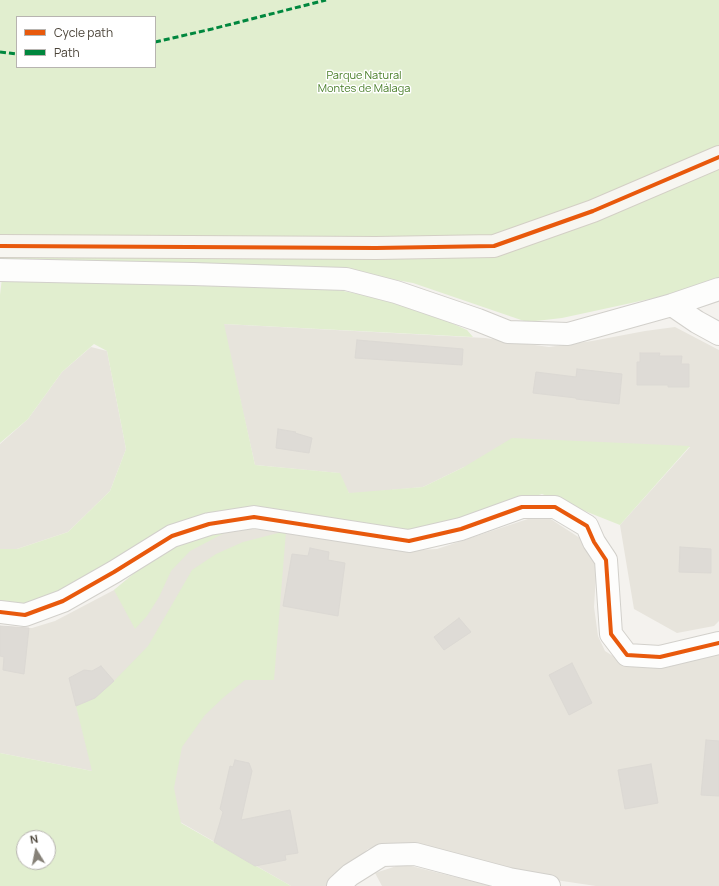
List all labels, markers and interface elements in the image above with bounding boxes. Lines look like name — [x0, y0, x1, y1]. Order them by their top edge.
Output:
legend — [16, 16, 156, 68]
text: Cycle path — [54, 24, 113, 41]
text: Path — [54, 44, 80, 61]
park label: Parque Natural Montes de Málaga — [318, 69, 410, 95]
north arrow — [16, 830, 56, 870]
text: N — [29, 831, 39, 847]

